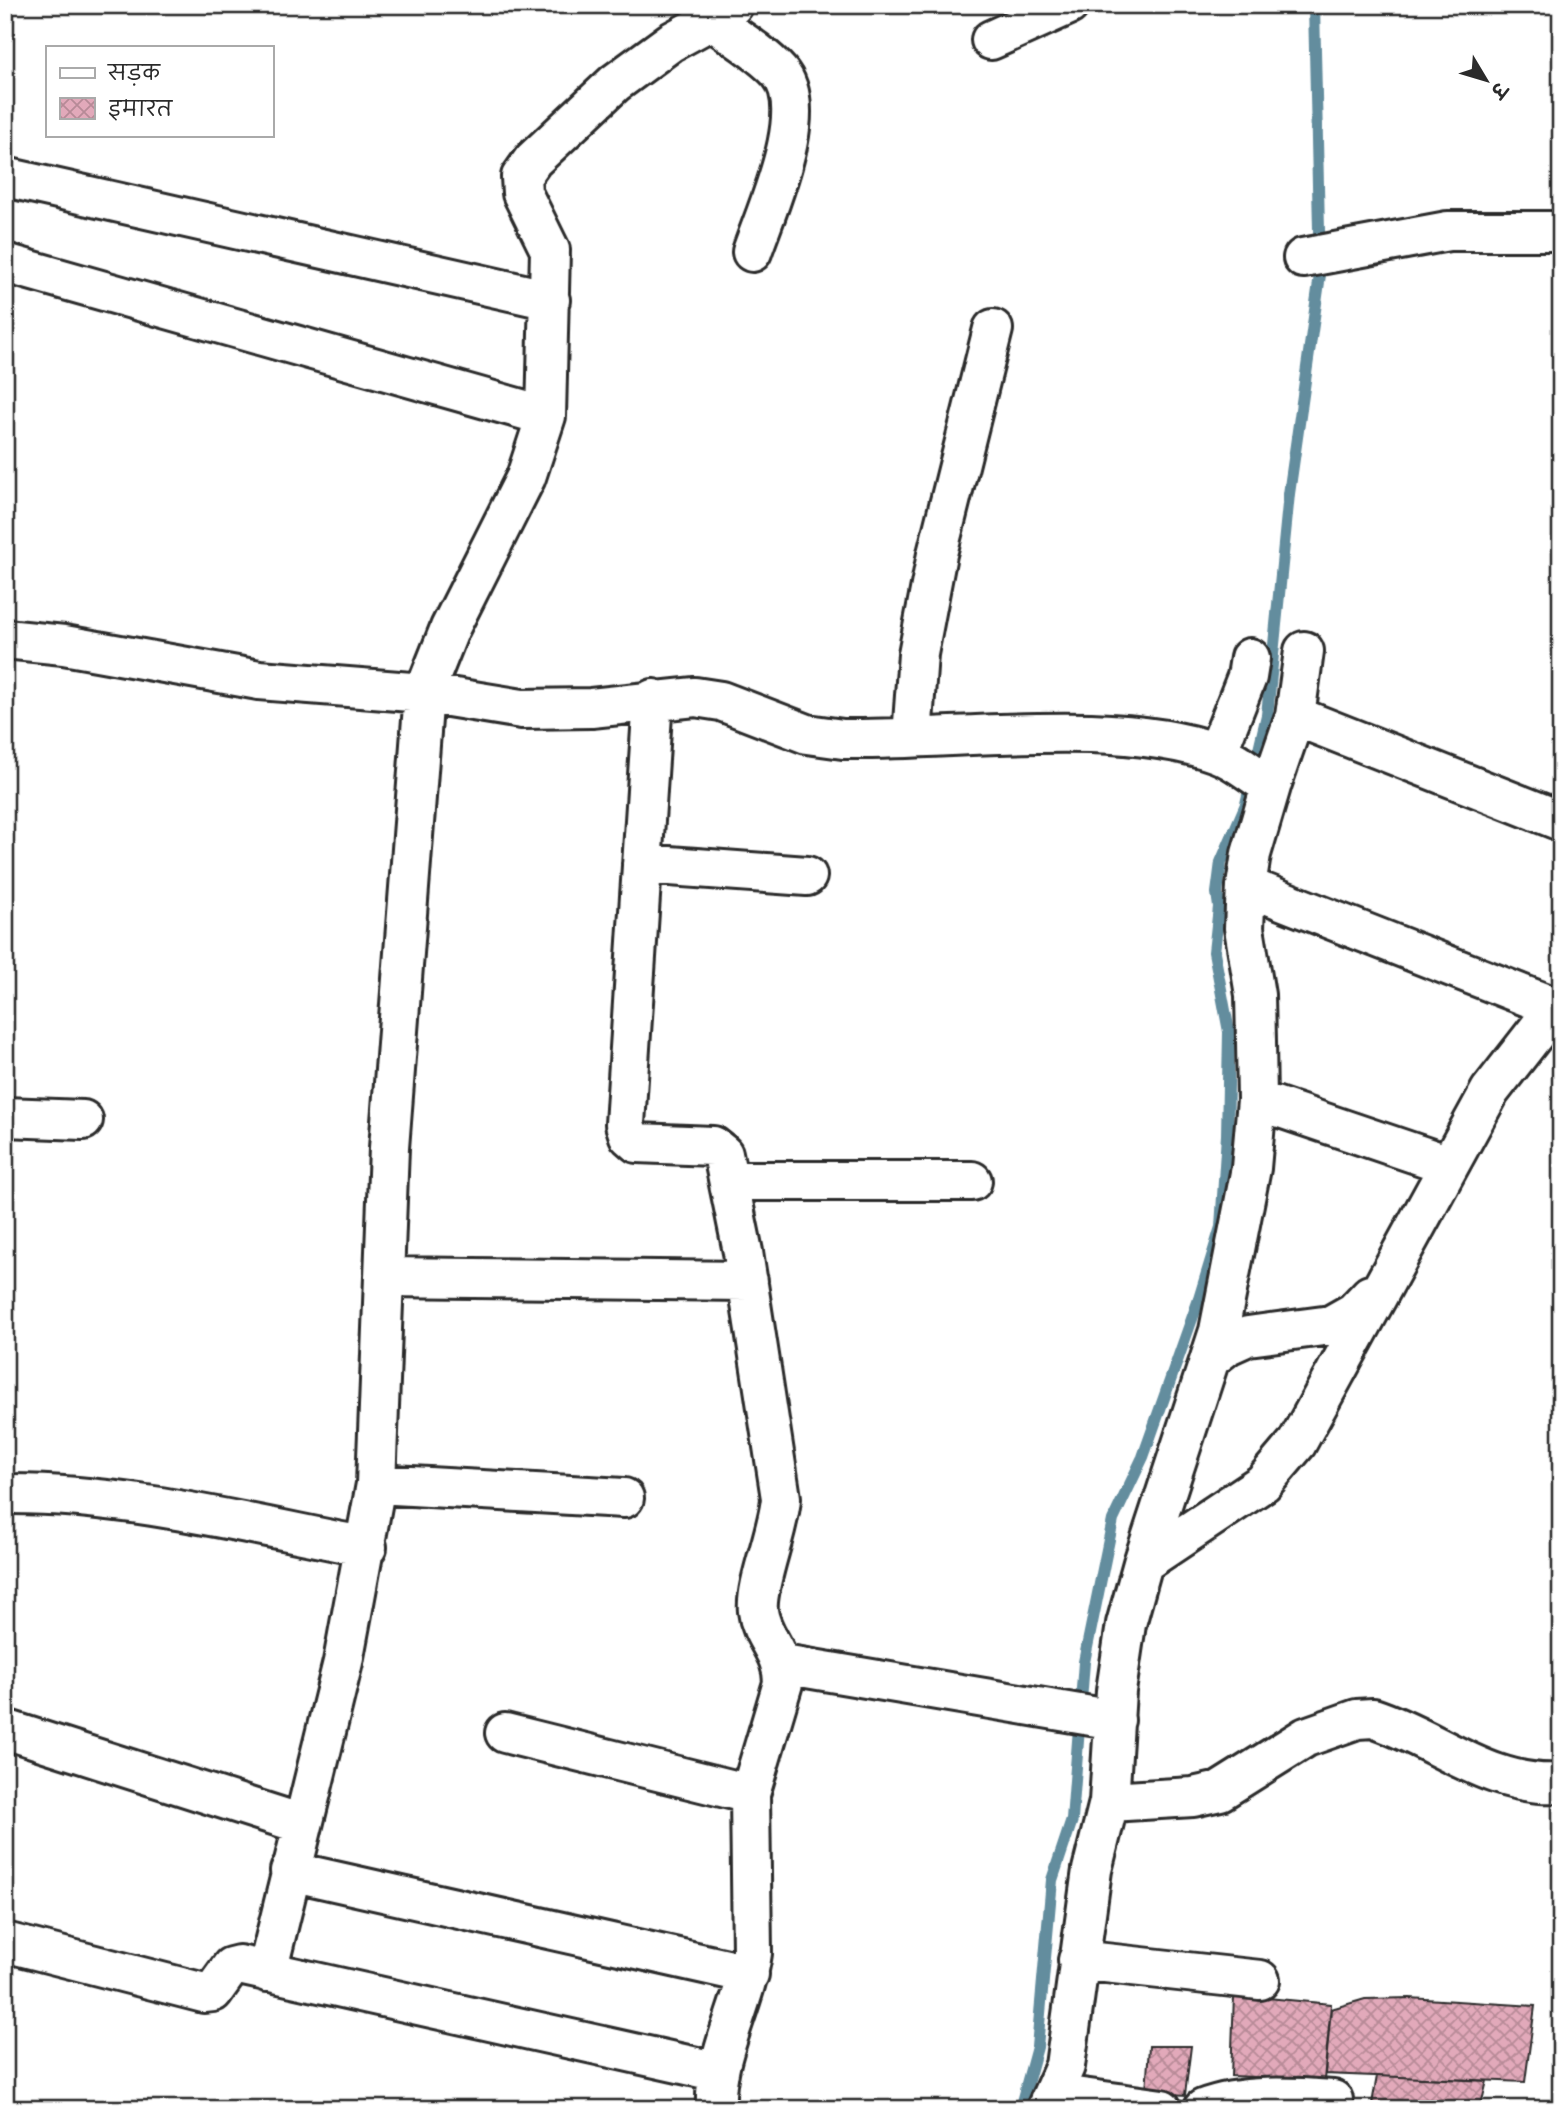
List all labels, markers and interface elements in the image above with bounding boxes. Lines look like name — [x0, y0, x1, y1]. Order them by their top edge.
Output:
legend — [46, 46, 273, 136]
north arrow — [1450, 46, 1520, 116]
text: सड़क — [107, 59, 161, 88]
text: उ — [1482, 75, 1514, 105]
text: इमारत — [108, 95, 174, 124]

